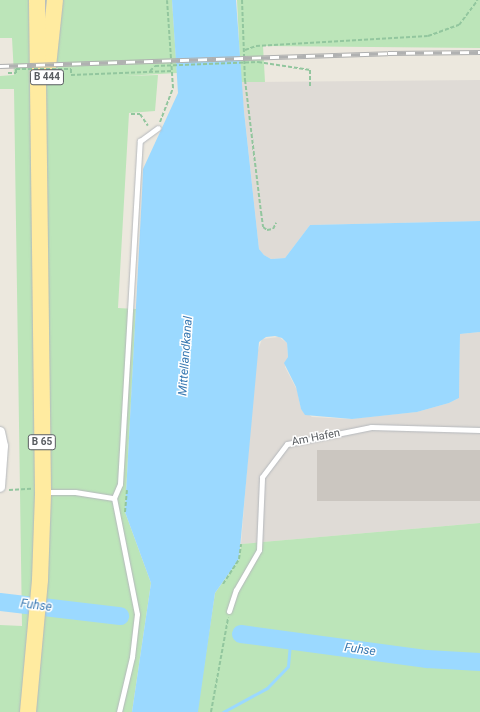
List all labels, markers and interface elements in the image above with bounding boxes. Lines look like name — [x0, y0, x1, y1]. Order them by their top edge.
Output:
road number: B 444 — [29, 69, 65, 85]
water label: Mittellandkanal — [176, 316, 196, 396]
street label: Am Hafen — [291, 427, 341, 449]
road number: B 65 — [27, 434, 57, 450]
water label: Fuhse — [20, 597, 52, 615]
water label: Fuhse — [343, 641, 377, 659]

